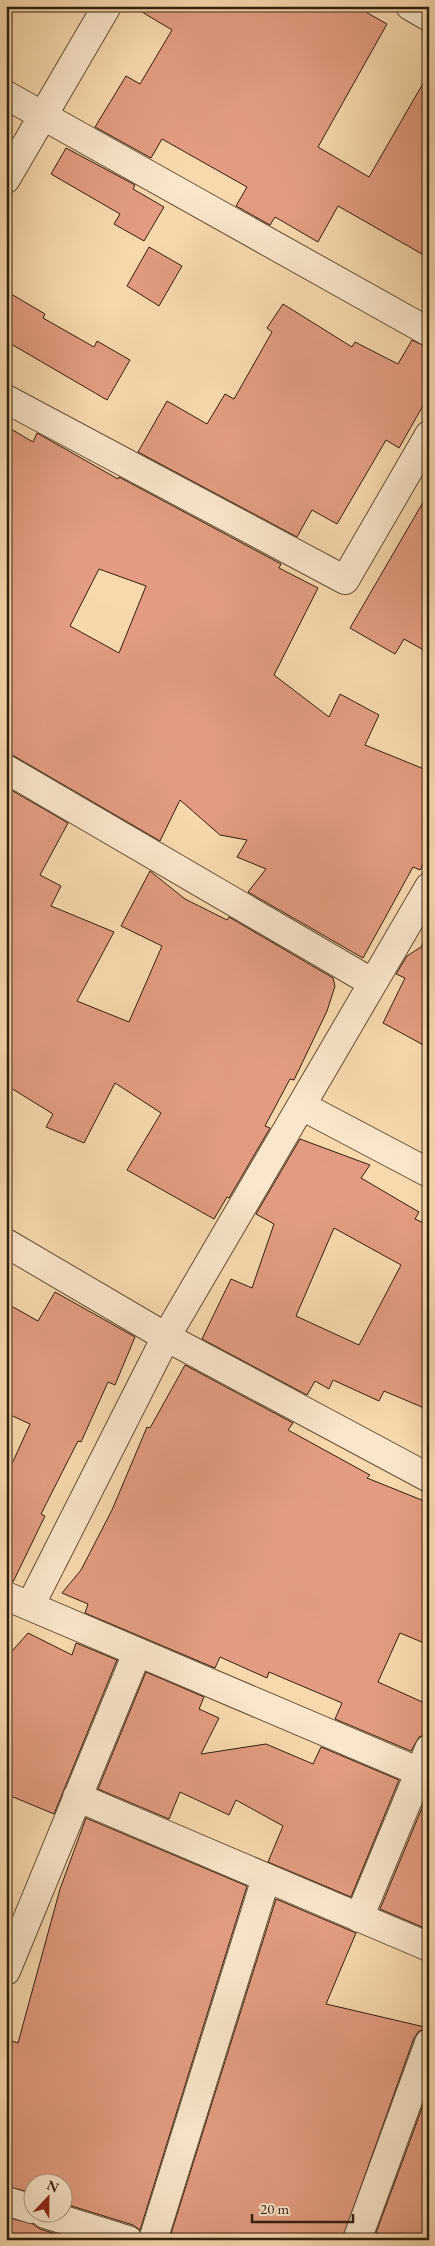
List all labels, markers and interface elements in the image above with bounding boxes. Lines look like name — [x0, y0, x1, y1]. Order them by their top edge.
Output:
north arrow — [22, 2174, 72, 2224]
text: N — [44, 2175, 62, 2197]
scale bar — [252, 2191, 354, 2223]
text: 20 m — [260, 2199, 289, 2218]

